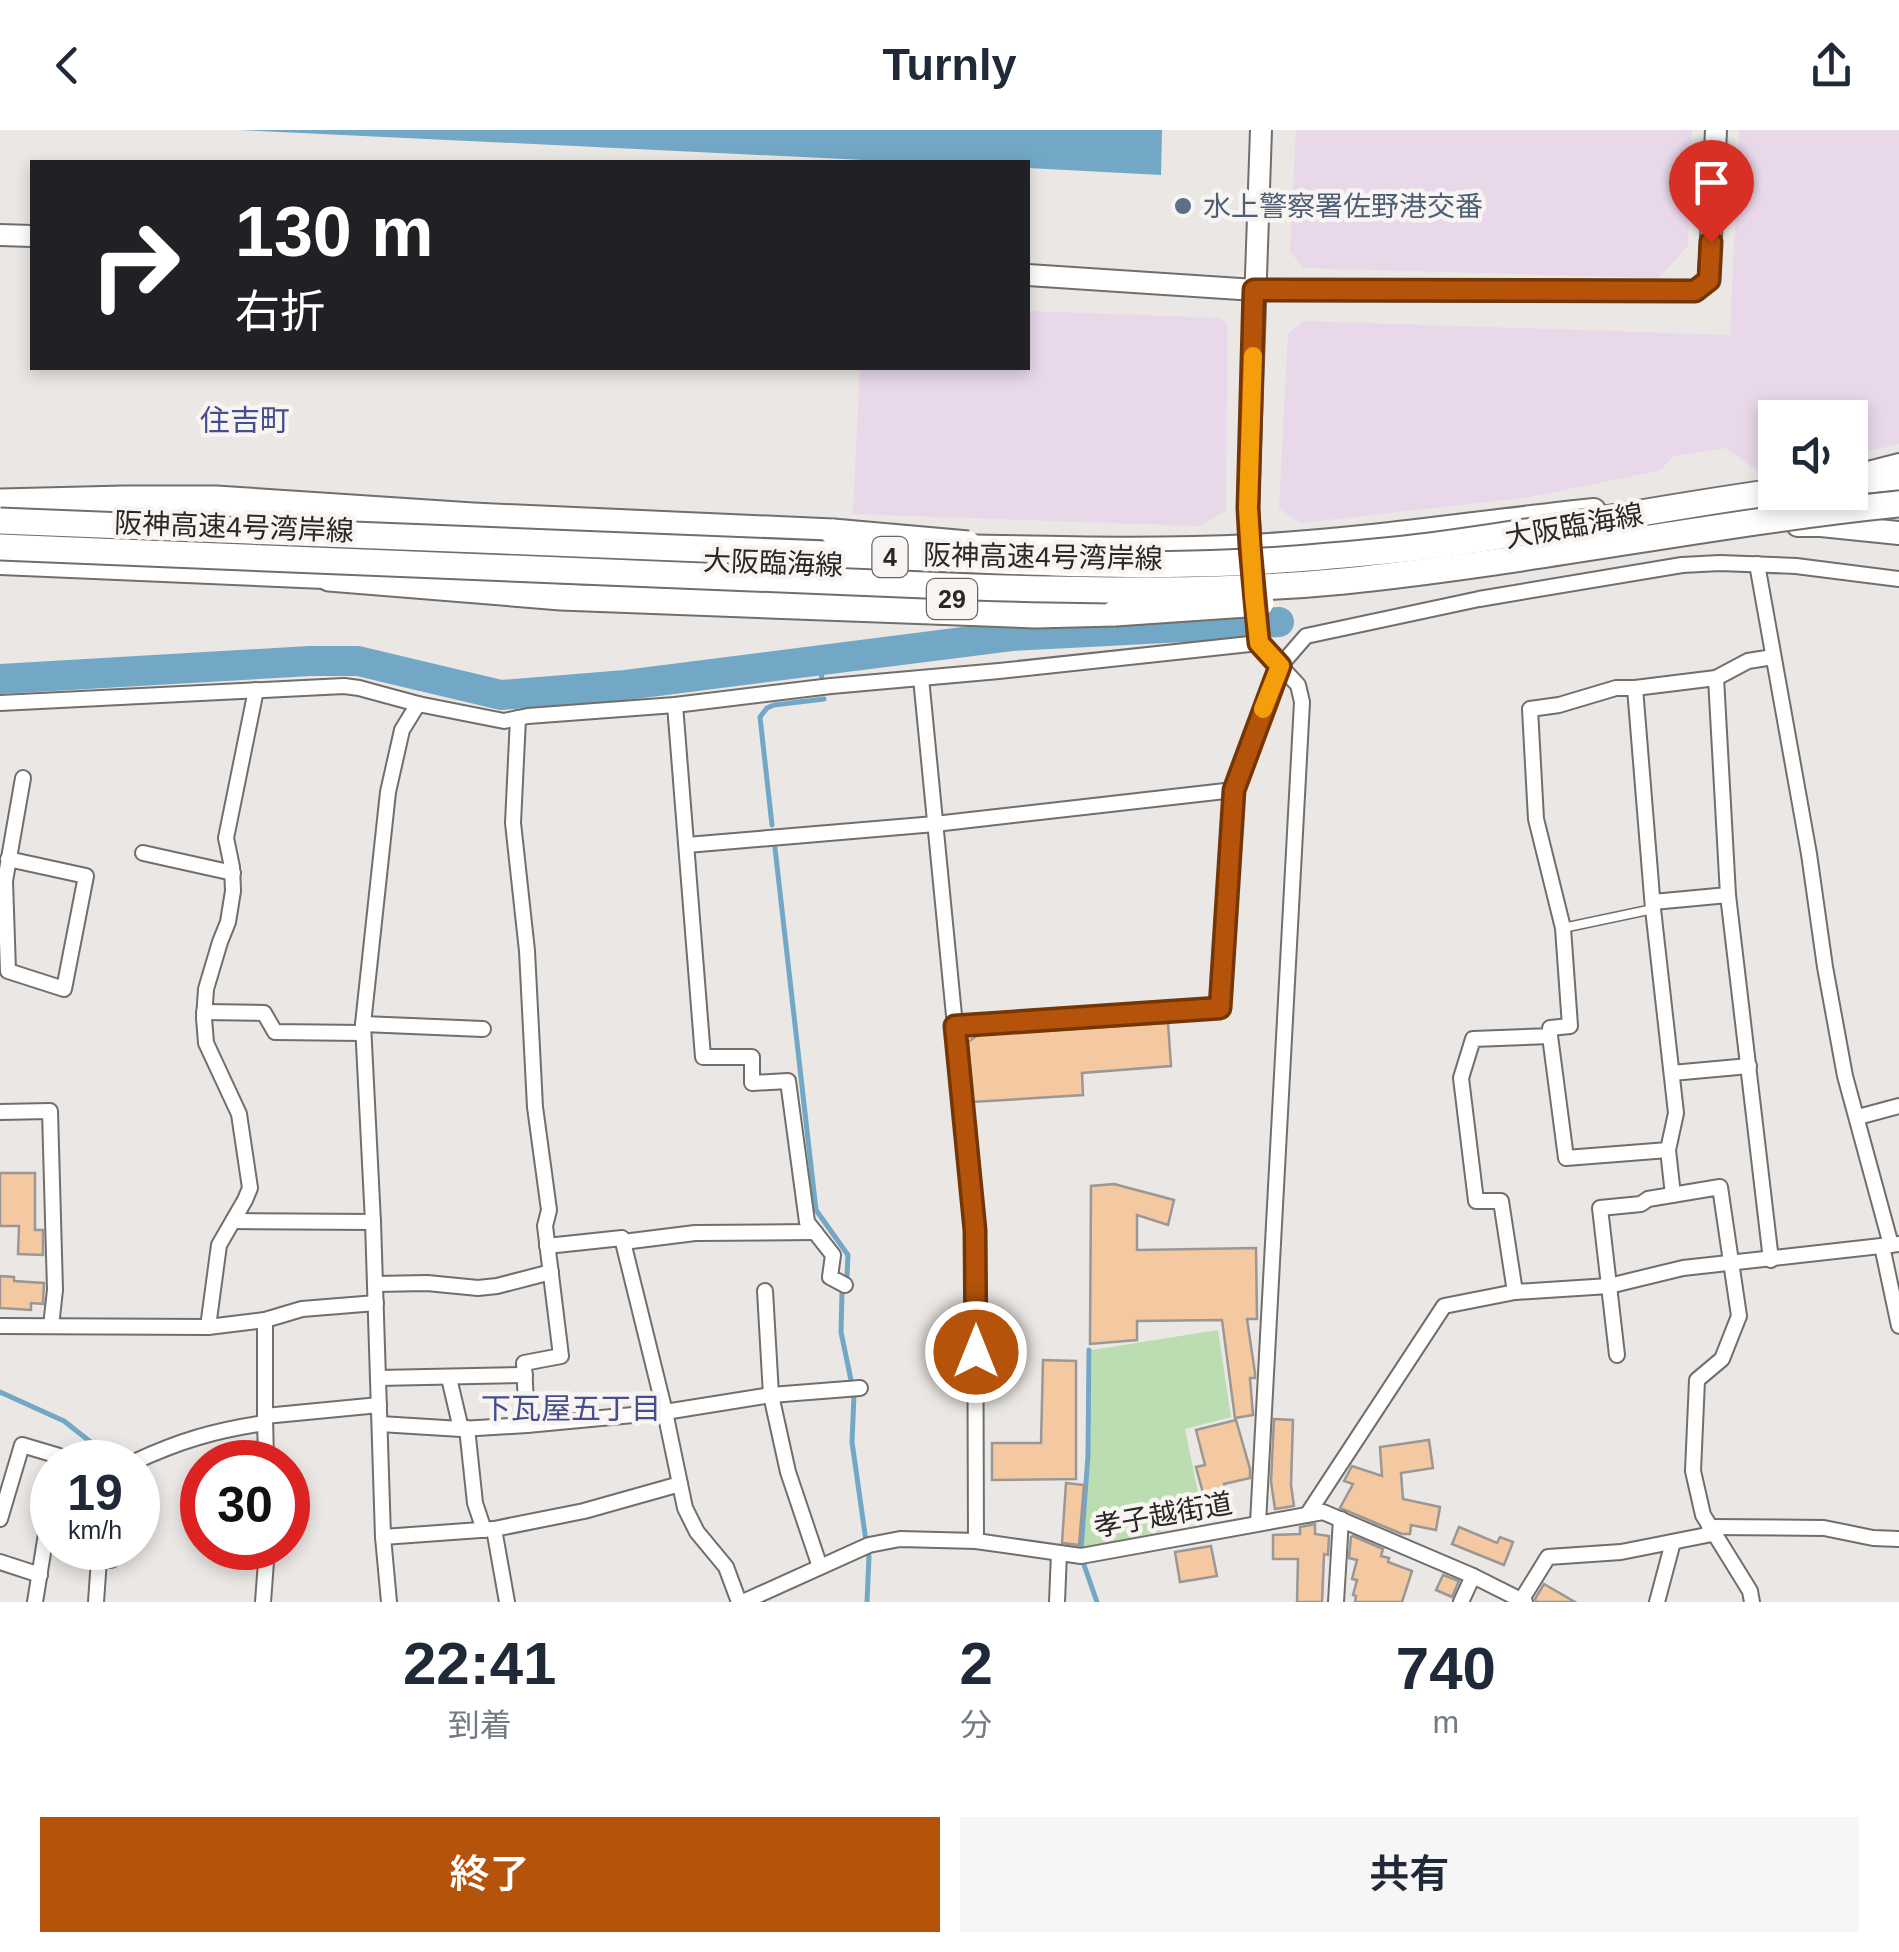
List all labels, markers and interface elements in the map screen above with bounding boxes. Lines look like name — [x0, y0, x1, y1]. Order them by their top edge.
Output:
icon: back — [40, 38, 95, 93]
icon: share — [1804, 38, 1859, 93]
text: Turnly — [882, 39, 1017, 90]
pin — [1669, 140, 1754, 243]
icon: arrive — [1684, 155, 1739, 210]
place label: 水上警察署佐野港交番 — [1203, 191, 1483, 222]
text: 130 m — [235, 193, 433, 271]
marker: 水上警察署佐野港交番 — [1172, 195, 1194, 217]
icon: right — [70, 200, 200, 330]
text: 右折 — [235, 286, 325, 337]
map controls — [1758, 400, 1868, 510]
button: sound — [1758, 400, 1868, 510]
district label: 住吉町 — [200, 404, 290, 437]
street label: 大阪臨海線 — [1502, 499, 1646, 553]
street label: 阪神高速4号湾岸線 — [114, 507, 354, 547]
road number: 4 — [872, 537, 908, 577]
street label: 阪神高速4号湾岸線 — [923, 539, 1163, 575]
street label: 大阪臨海線 — [702, 545, 844, 581]
road number: 29 — [927, 579, 977, 619]
position arrow — [924, 1300, 1028, 1404]
district label: 下瓦屋五丁目 — [481, 1392, 661, 1425]
speed limit sign: 30 — [180, 1440, 310, 1570]
text: 19 — [67, 1465, 123, 1521]
street label: 孝子越街道 — [1091, 1488, 1235, 1542]
text: km/h — [68, 1516, 122, 1544]
text: 22:41 — [403, 1630, 556, 1697]
text: 2 — [959, 1630, 993, 1697]
text: 740 — [1396, 1635, 1496, 1702]
text: m — [1433, 1704, 1459, 1740]
text: 到着 — [448, 1707, 512, 1743]
text: 分 — [960, 1707, 992, 1743]
button: 終了 — [40, 1817, 940, 1932]
button: 共有 — [960, 1817, 1859, 1932]

